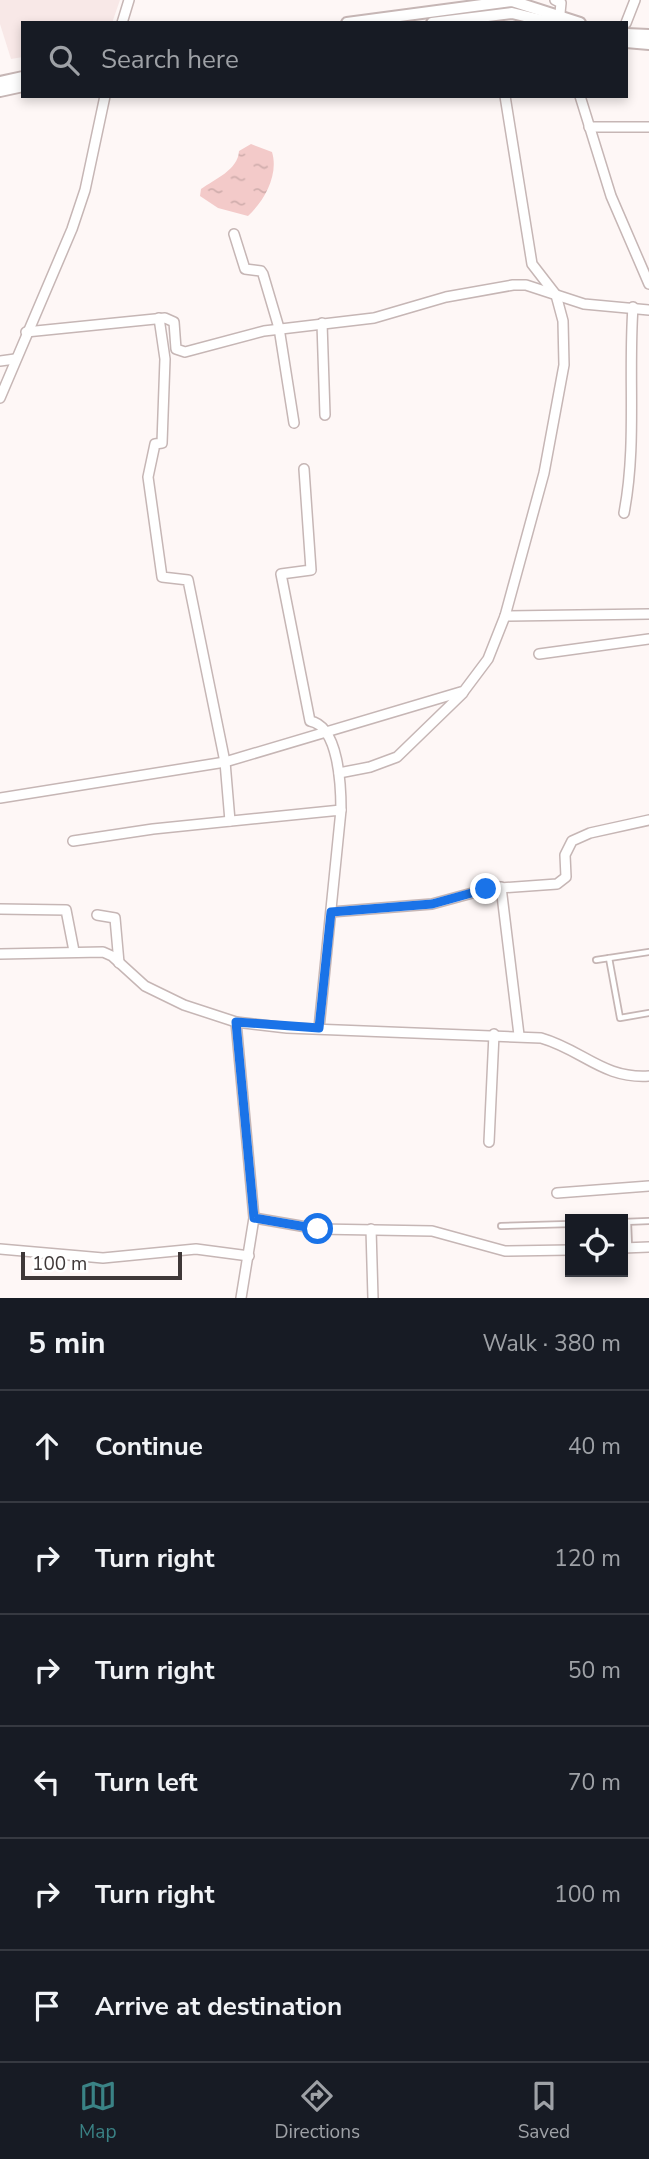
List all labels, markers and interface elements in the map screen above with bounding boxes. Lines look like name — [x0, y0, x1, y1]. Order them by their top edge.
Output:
search box — [21, 21, 628, 98]
icon: search — [45, 41, 83, 79]
text: Search here — [101, 42, 239, 77]
route end — [470, 873, 501, 904]
route start — [302, 1213, 333, 1244]
map controls — [565, 1214, 628, 1277]
button: locate — [565, 1214, 628, 1277]
scale bar — [21, 1249, 182, 1281]
text: 100 m — [32, 1251, 87, 1277]
text: 5 min — [28, 1323, 106, 1364]
text: Walk · 380 m — [482, 1328, 621, 1359]
icon: ahead — [28, 1427, 66, 1465]
text: Continue — [95, 1429, 203, 1464]
text: 40 m — [568, 1431, 621, 1462]
icon: right — [28, 1539, 66, 1577]
text: Turn right — [95, 1541, 214, 1576]
text: 120 m — [554, 1543, 621, 1574]
icon: right — [28, 1651, 66, 1689]
text: Turn right — [95, 1653, 214, 1688]
text: 50 m — [568, 1655, 621, 1686]
icon: left — [28, 1763, 66, 1801]
text: Turn left — [95, 1765, 198, 1800]
text: 70 m — [568, 1767, 621, 1798]
icon: right — [28, 1875, 66, 1913]
text: Turn right — [95, 1877, 214, 1912]
text: 100 m — [554, 1879, 621, 1910]
icon: arrive — [28, 1987, 66, 2025]
text: Arrive at destination — [95, 1989, 342, 2024]
tab: Map — [79, 2077, 117, 2145]
tab: Directions — [274, 2077, 360, 2145]
tab: Saved — [518, 2077, 570, 2145]

